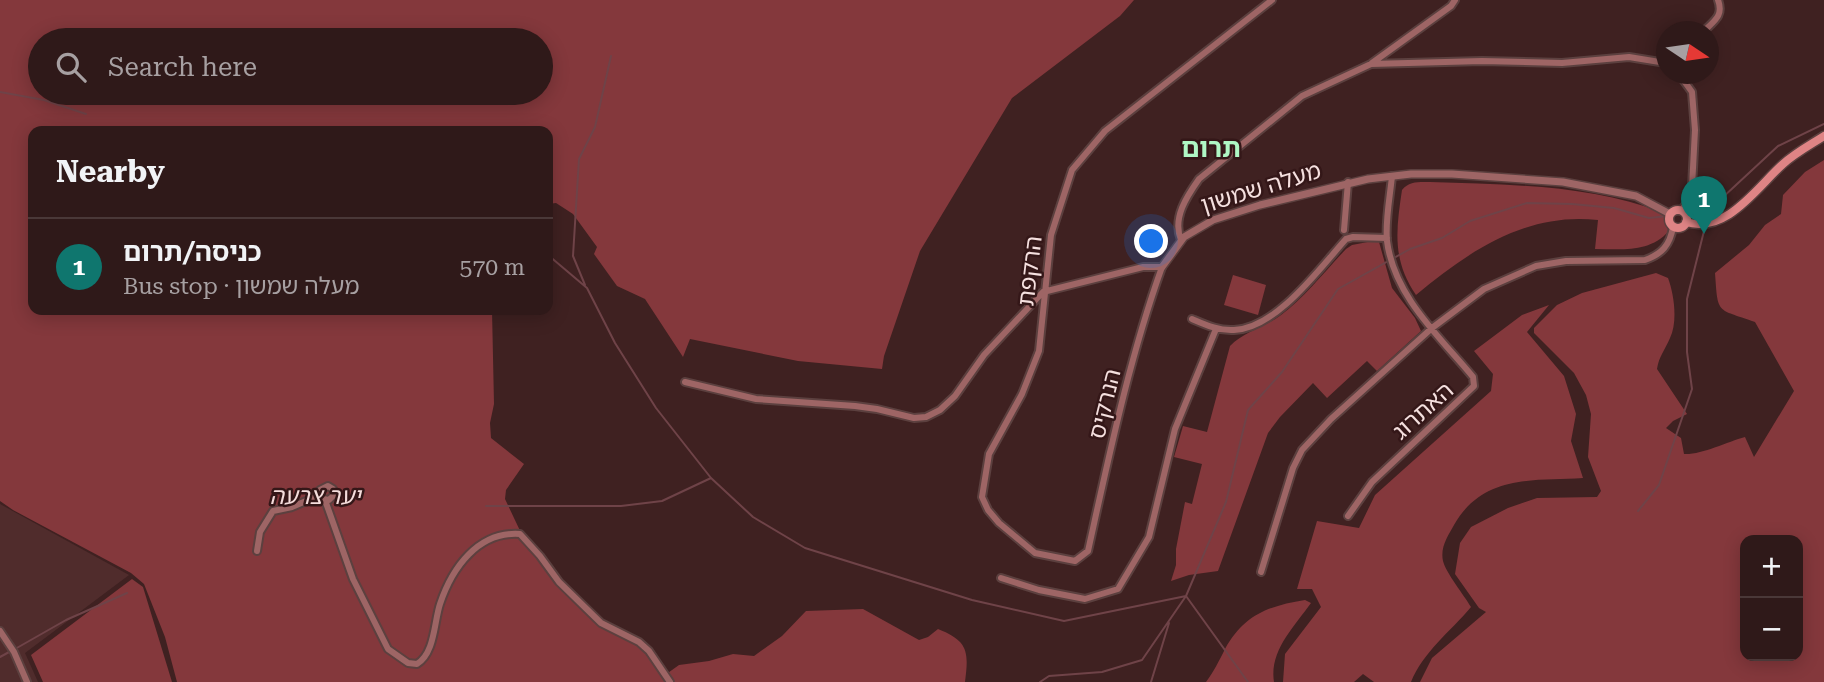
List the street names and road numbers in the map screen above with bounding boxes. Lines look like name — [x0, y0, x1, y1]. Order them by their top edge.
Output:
street label: מעלה שמשון — [1198, 157, 1324, 219]
street label: הרקפת — [1012, 234, 1048, 308]
street label: הנרקיס — [1083, 366, 1127, 442]
street label: האתרוג — [1387, 377, 1459, 445]

